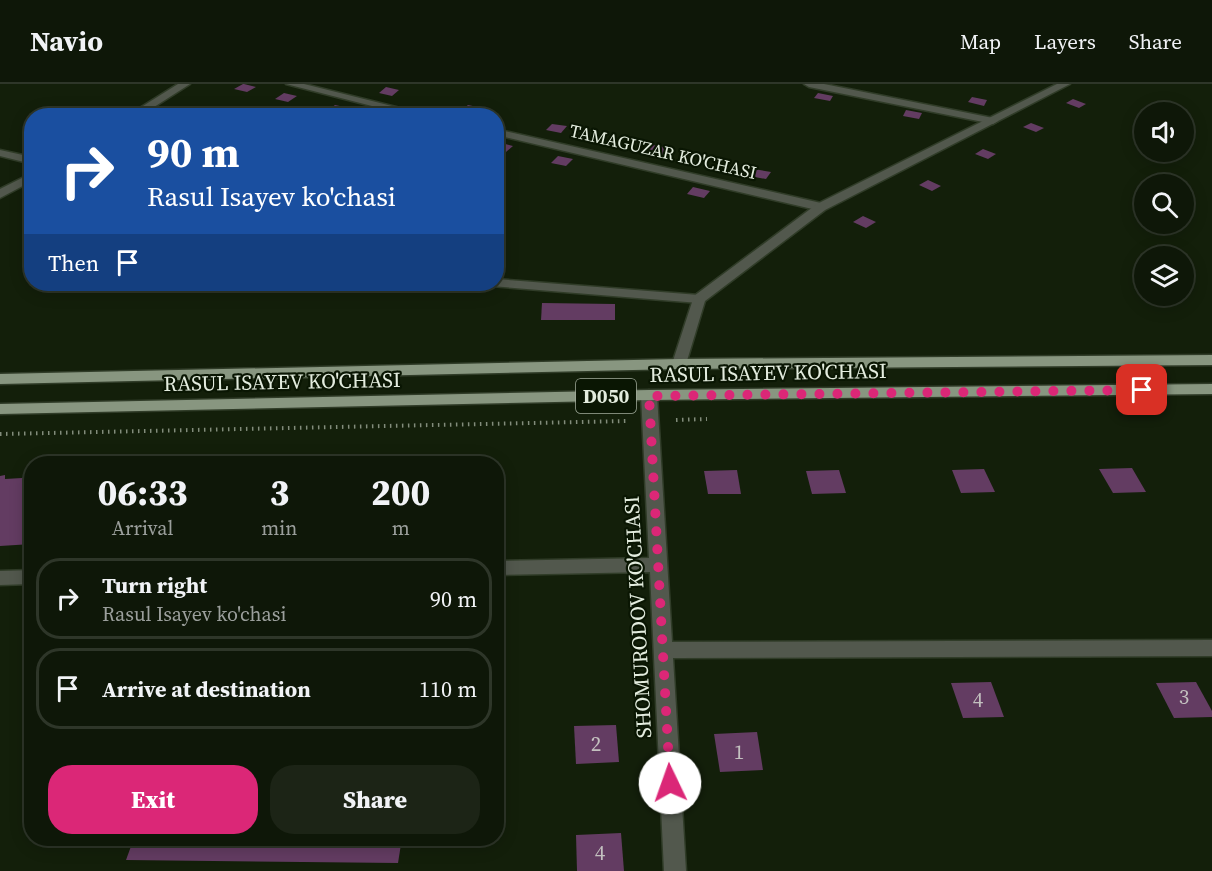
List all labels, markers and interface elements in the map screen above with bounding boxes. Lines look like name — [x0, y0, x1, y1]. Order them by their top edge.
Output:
text: Navio — [30, 22, 103, 60]
text: Map — [960, 27, 1001, 56]
text: Layers — [1034, 27, 1096, 56]
text: Share — [1129, 27, 1182, 56]
map controls — [1134, 102, 1194, 306]
button: sound — [1134, 102, 1194, 162]
street label: TAMAGUZAR KO'CHASI — [567, 118, 759, 185]
text: 90 m — [147, 123, 240, 181]
icon: right — [48, 132, 126, 210]
button: search — [1134, 174, 1194, 234]
text: Rasul Isayev ko'chasi — [147, 178, 396, 215]
icon: arrive — [111, 246, 144, 279]
button: layers — [1134, 246, 1194, 306]
text: Then — [48, 248, 99, 278]
street label: RASUL ISAYEV KO'CHASI — [649, 356, 887, 389]
pin — [1116, 364, 1167, 415]
street label: RASUL ISAYEV KO'CHASI — [163, 365, 401, 398]
icon: arrive — [1125, 373, 1158, 406]
road number: D050 — [576, 379, 636, 413]
text: 06:33 — [98, 468, 188, 517]
text: 3 — [269, 468, 289, 517]
text: 200 — [371, 468, 430, 517]
street label: SHOMURODOV KO'CHASI — [617, 495, 658, 739]
text: Arrival — [112, 514, 174, 542]
text: min — [261, 514, 297, 542]
text: m — [392, 514, 410, 542]
text: Turn right — [102, 570, 207, 600]
icon: right — [51, 582, 84, 615]
text: 90 m — [430, 584, 477, 614]
text: Rasul Isayev ko'chasi — [102, 600, 286, 628]
icon: arrive — [51, 672, 84, 705]
text: Arrive at destination — [102, 674, 311, 704]
text: 110 m — [419, 674, 477, 704]
house number: 3 — [1179, 682, 1189, 711]
house number: 4 — [973, 685, 984, 714]
house number: 2 — [591, 729, 601, 758]
house number: 1 — [734, 737, 744, 766]
position arrow — [638, 751, 702, 815]
button: Exit — [48, 765, 258, 834]
button: Share — [270, 765, 480, 834]
house number: 4 — [595, 838, 606, 867]

